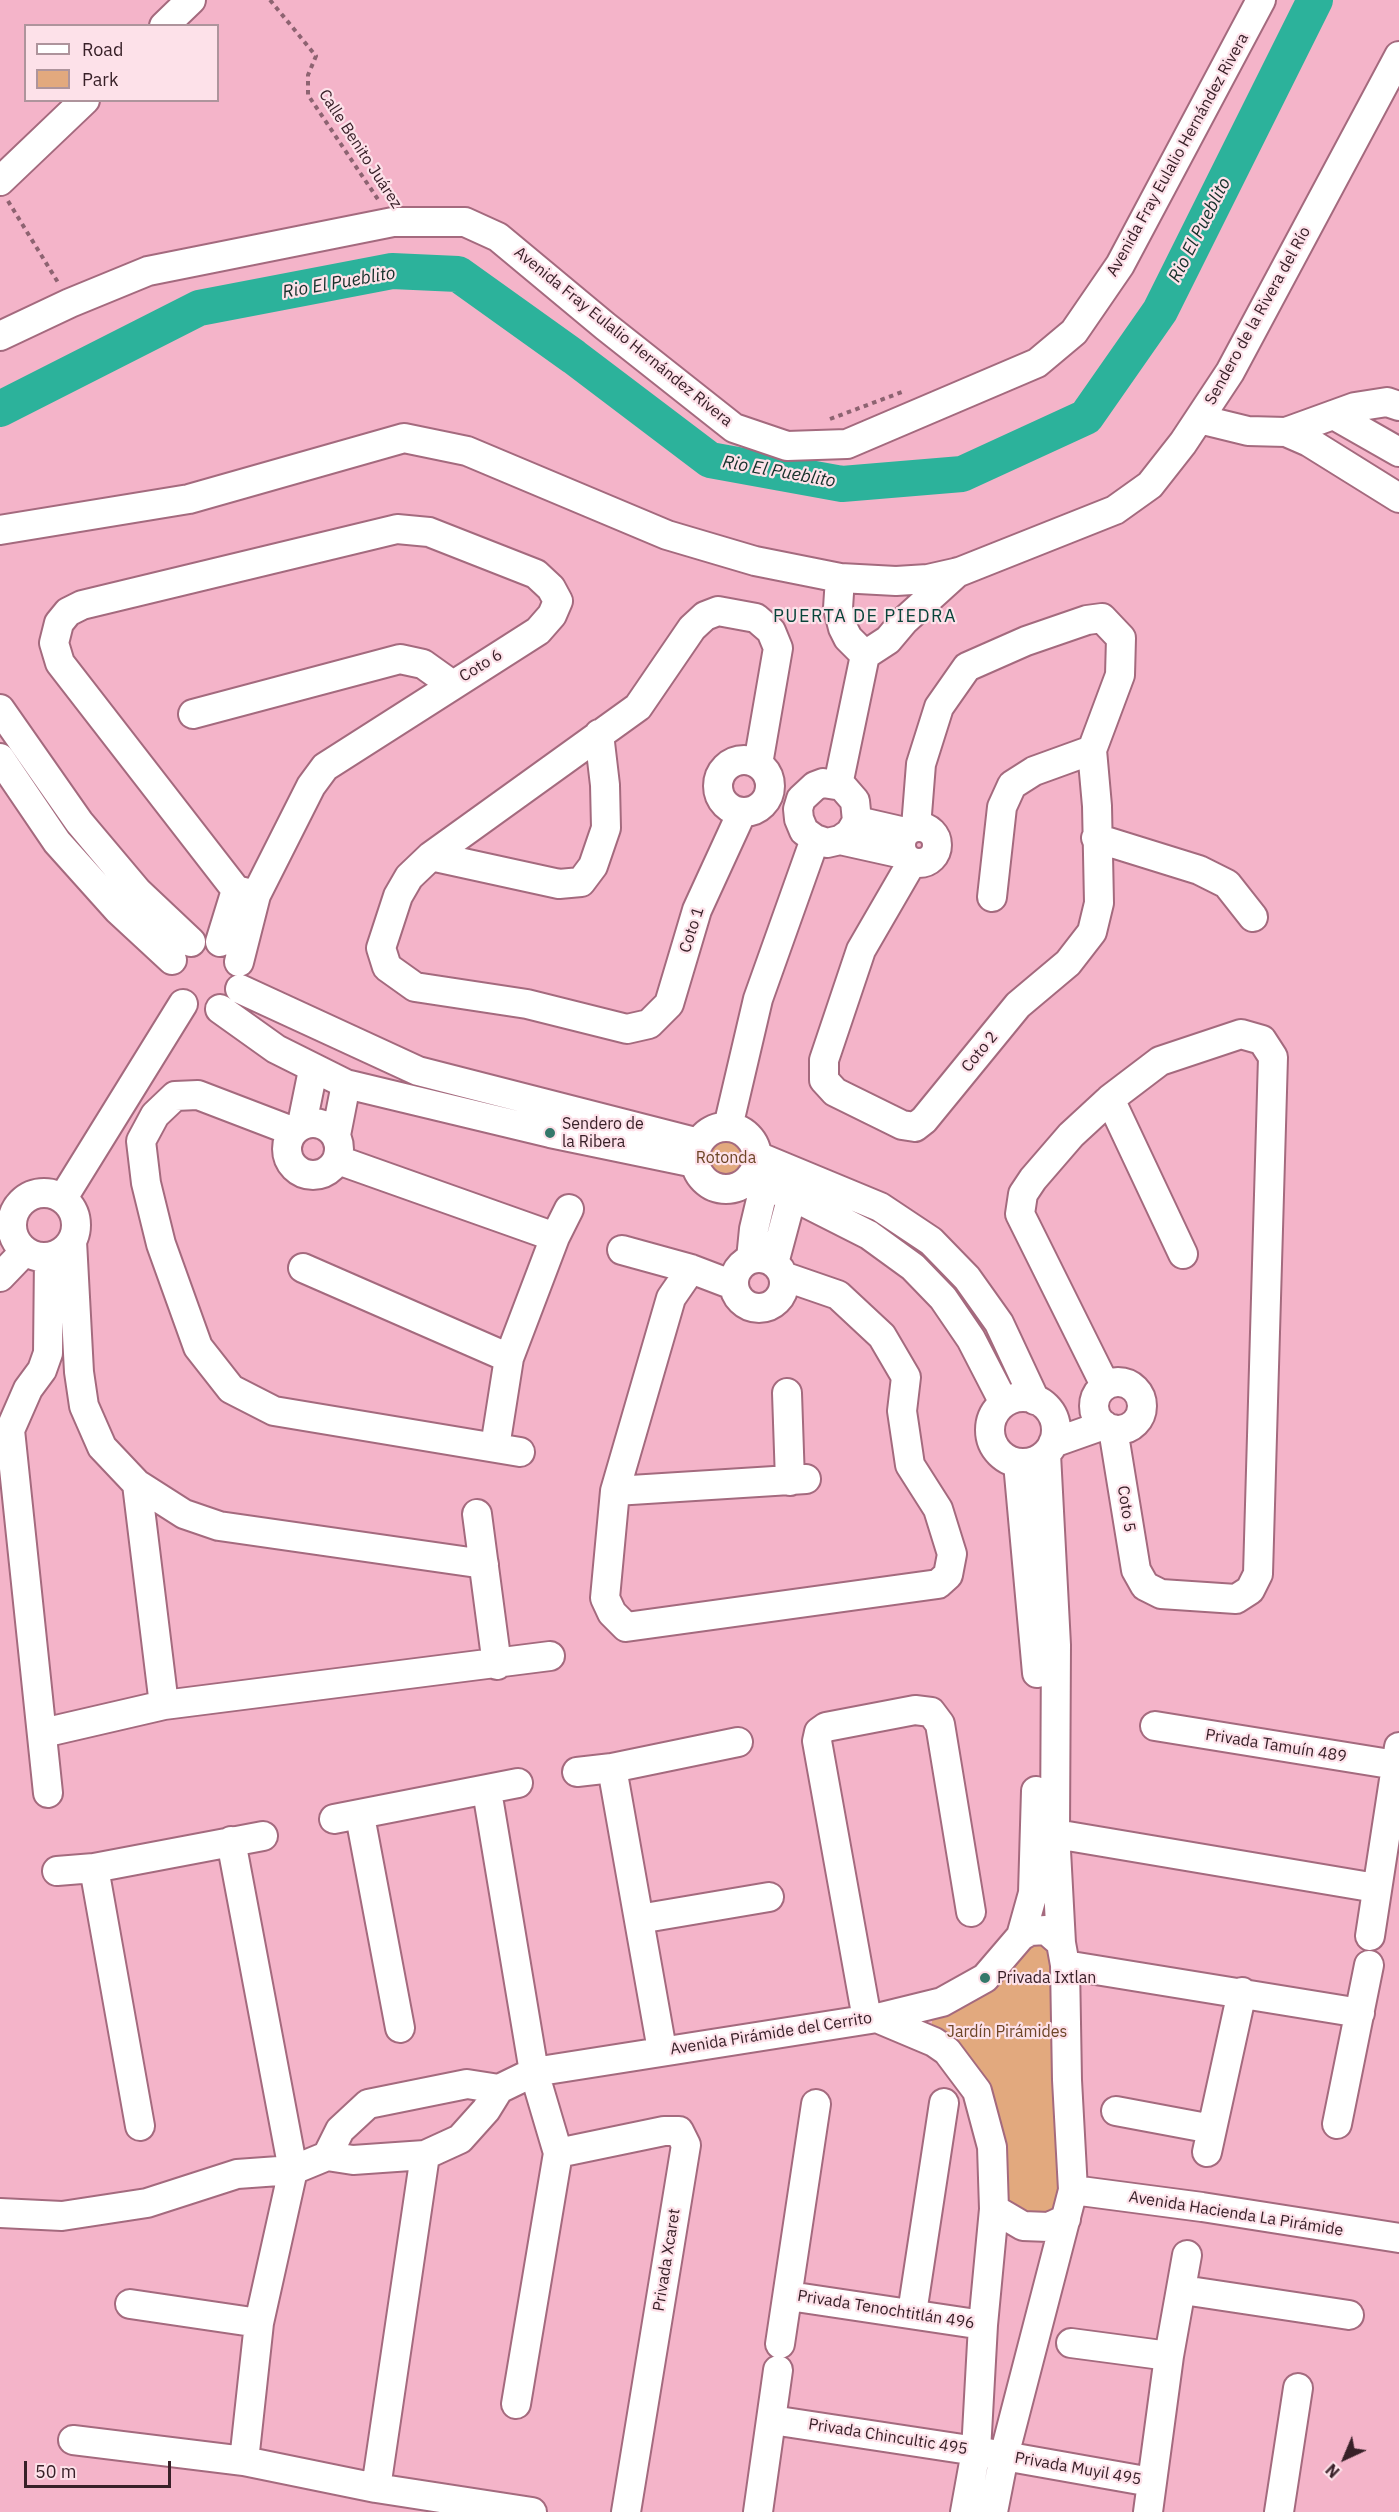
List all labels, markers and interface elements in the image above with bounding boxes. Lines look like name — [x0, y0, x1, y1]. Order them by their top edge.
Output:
legend — [24, 24, 219, 102]
street label: Avenida Fray Eulalio Hernández Rivera — [1103, 30, 1253, 280]
text: Road — [82, 38, 123, 61]
text: Park — [82, 68, 118, 91]
street label: Calle Benito Juárez — [314, 86, 406, 212]
water label: Rio El Pueblito — [1164, 174, 1236, 286]
street label: Sendero de la Rivera del Río — [1201, 224, 1315, 408]
street label: Avenida Fray Eulalio Hernández Rivera — [510, 243, 736, 431]
water label: Rio El Pueblito — [281, 262, 397, 304]
water label: Rio El Pueblito — [721, 451, 837, 493]
district label: PUERTA DE PIEDRA — [773, 606, 957, 628]
street label: Coto 6 — [456, 645, 506, 687]
street label: Coto 1 — [676, 905, 708, 955]
street label: Coto 2 — [958, 1028, 1002, 1076]
place label: Sendero de la Ribera — [562, 1114, 644, 1152]
marker: Sendero de la Ribera — [543, 1126, 557, 1140]
park label: Rotonda — [696, 1148, 756, 1168]
street label: Coto 5 — [1113, 1484, 1139, 1534]
street label: Privada Tamuín 489 — [1204, 1725, 1348, 1767]
place label: Privada Ixtlan — [997, 1968, 1096, 1988]
marker: Privada Ixtlan — [978, 1971, 992, 1985]
street label: Avenida Pirámide del Cerrito — [669, 2009, 873, 2059]
park label: Jardín Pirámides — [947, 2022, 1067, 2042]
street label: Avenida Hacienda La Pirámide — [1127, 2188, 1345, 2240]
street label: Privada Xcaret — [649, 2207, 685, 2313]
street label: Privada Tenochtitlán 496 — [796, 2287, 976, 2333]
street label: Privada Chincultic 495 — [807, 2415, 969, 2459]
north arrow — [1315, 2428, 1375, 2488]
street label: Privada Muyil 495 — [1013, 2448, 1143, 2490]
scale bar — [27, 2449, 174, 2487]
text: 50 m — [35, 2460, 77, 2483]
text: N — [1321, 2460, 1344, 2482]

